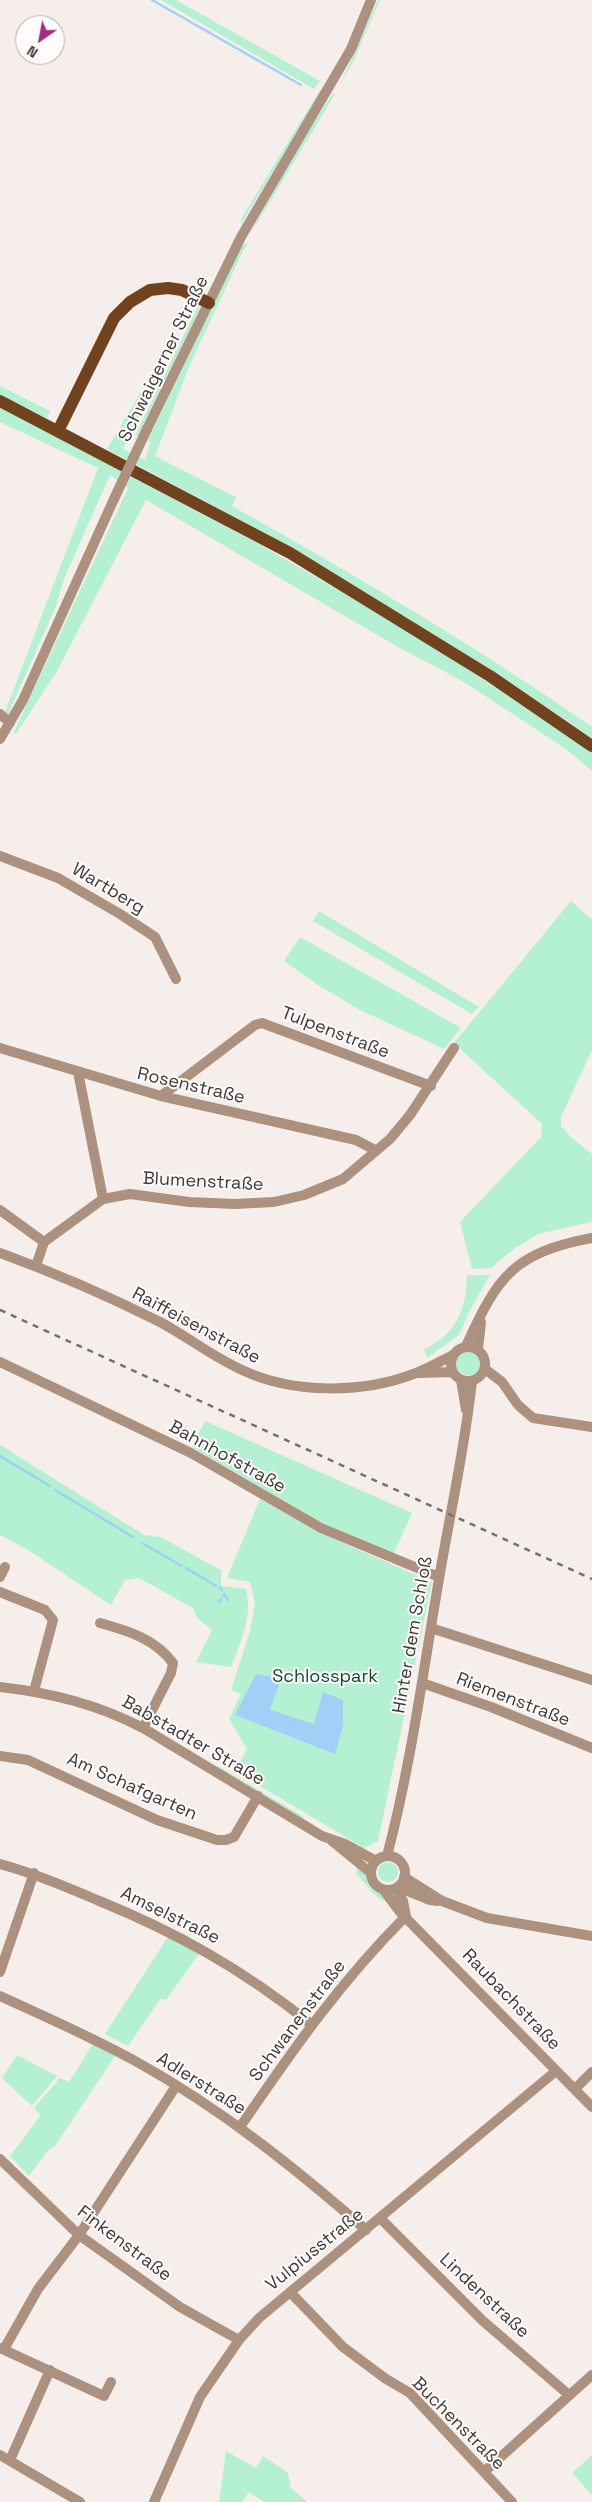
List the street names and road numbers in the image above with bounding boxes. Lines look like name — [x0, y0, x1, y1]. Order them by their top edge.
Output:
street label: Schwaigerner Straße — [114, 272, 214, 446]
street label: Wartberg — [68, 859, 148, 919]
street label: Tulpenstraße — [278, 1002, 392, 1064]
street label: Rosenstraße — [135, 1063, 247, 1109]
street label: Blumenstraße — [142, 1168, 264, 1196]
street label: Raiffeisenstraße — [128, 1283, 264, 1369]
street label: Bahnhofstraße — [165, 1416, 289, 1498]
street label: Hinter dem Schloß — [389, 1555, 437, 1715]
street label: Riemenstraße — [453, 1668, 573, 1732]
street label: Babstadter Straße — [118, 1691, 268, 1791]
street label: Am Schafgarten — [64, 1749, 200, 1825]
street label: Amselstraße — [117, 1883, 223, 1949]
street label: Raubachstraße — [457, 1945, 565, 2055]
street label: Schwanenstraße — [245, 1956, 351, 2086]
street label: Adlerstraße — [152, 2048, 250, 2120]
street label: Finkenstraße — [73, 2202, 175, 2286]
street label: Vulpiusstraße — [262, 2204, 368, 2296]
street label: Lindenstraße — [435, 2249, 533, 2343]
street label: Buchenstraße — [407, 2373, 509, 2475]

